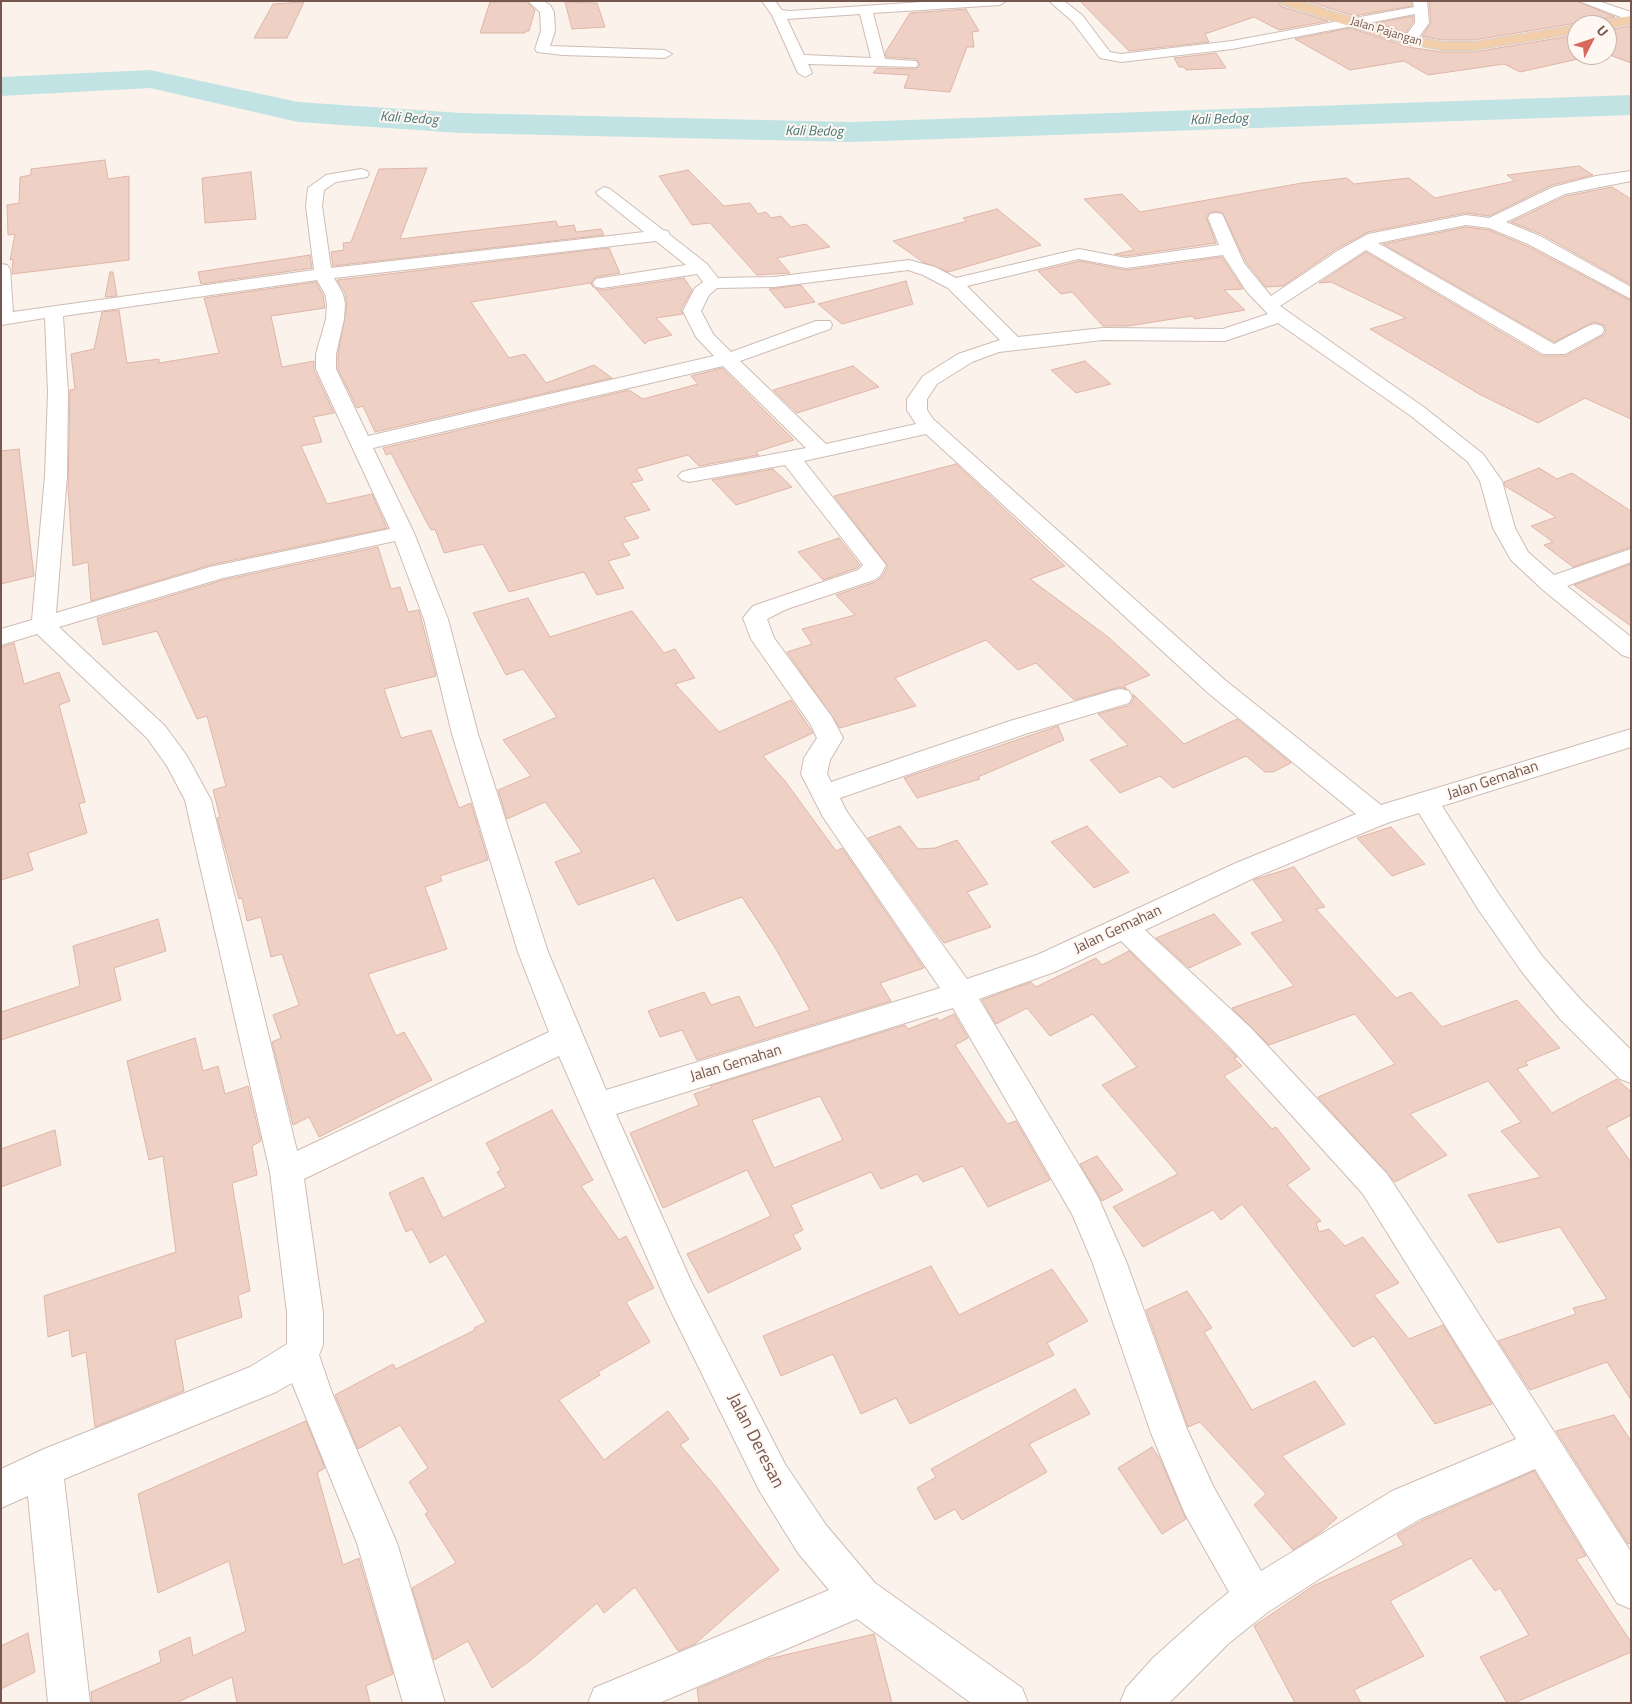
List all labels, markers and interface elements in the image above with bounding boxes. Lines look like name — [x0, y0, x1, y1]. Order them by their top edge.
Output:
street label: Jalan Pajangan — [1348, 14, 1424, 50]
north arrow — [1567, 15, 1617, 65]
text: U — [1592, 20, 1614, 41]
water label: Kali Bedog — [379, 109, 439, 129]
water label: Kali Bedog — [1190, 111, 1248, 129]
water label: Kali Bedog — [785, 123, 843, 141]
street label: Jalan Gemahan — [1445, 758, 1541, 804]
street label: Jalan Gemahan — [1071, 902, 1165, 958]
street label: Jalan Gemahan — [688, 1042, 784, 1086]
street label: Jalan Deresan — [722, 1390, 788, 1492]

